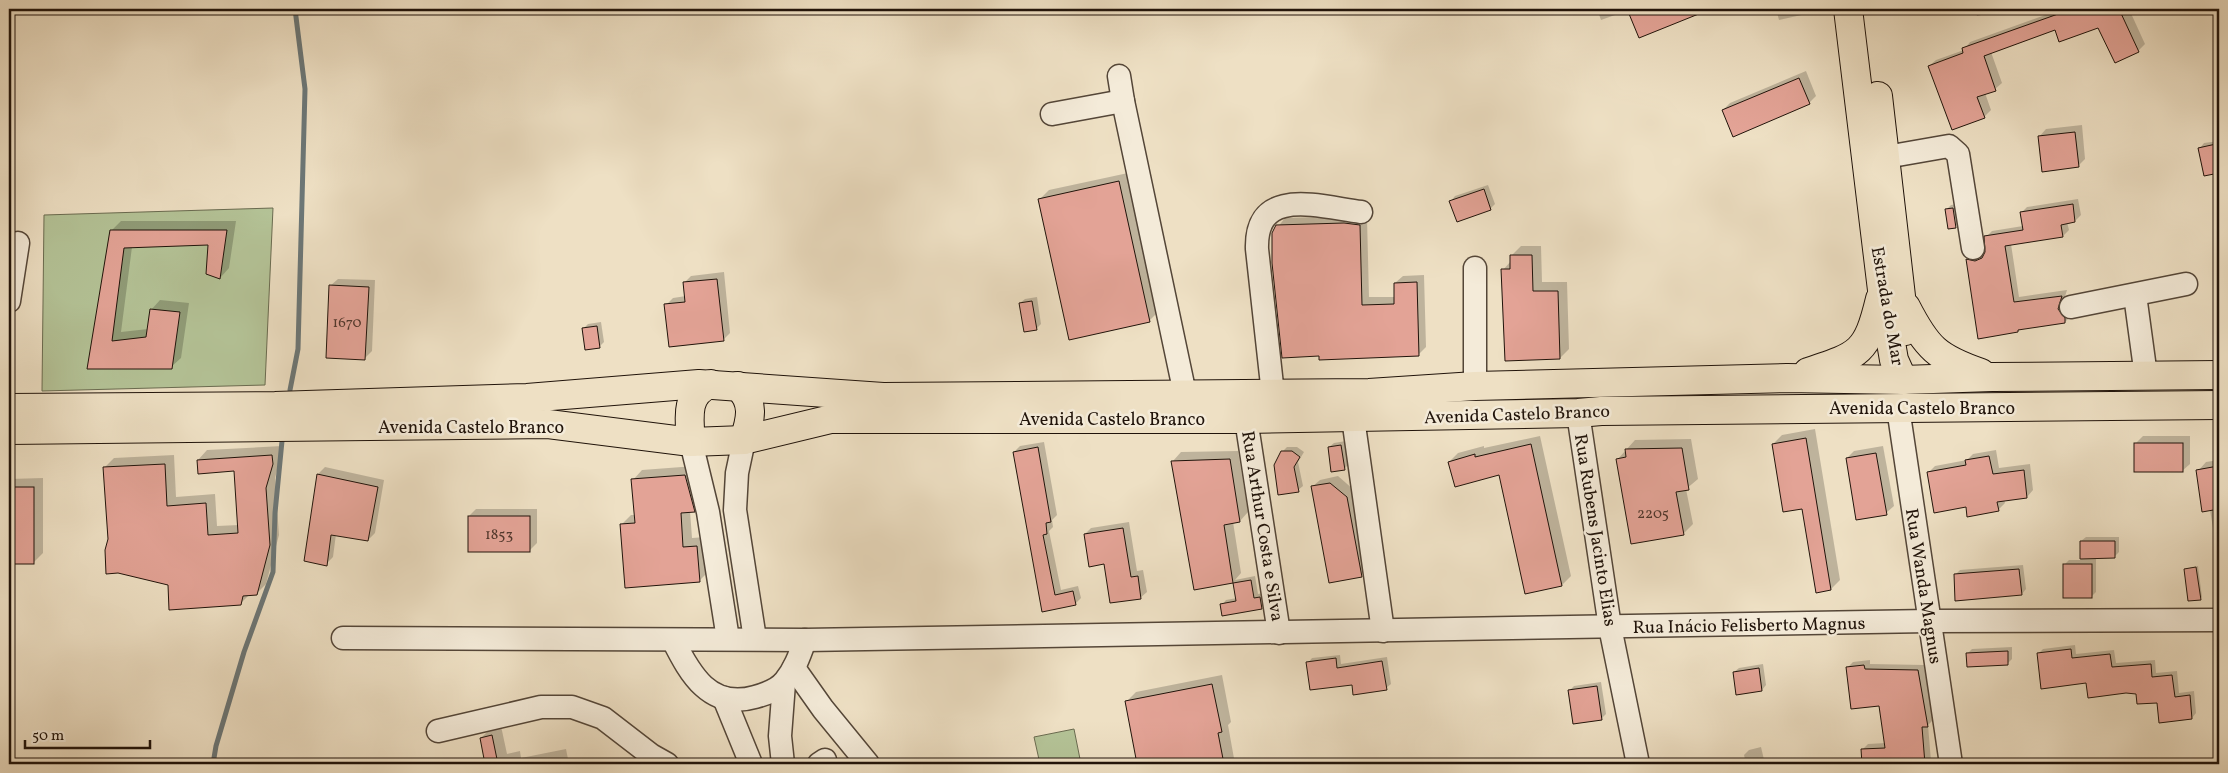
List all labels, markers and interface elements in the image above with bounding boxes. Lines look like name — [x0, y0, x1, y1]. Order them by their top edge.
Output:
street label: Estrada do Mar — [1864, 245, 1909, 368]
house number: 1670 — [332, 313, 362, 334]
street label: Avenida Castelo Branco — [1829, 397, 2015, 422]
street label: Avenida Castelo Branco — [1424, 400, 1610, 431]
street label: Avenida Castelo Branco — [1019, 408, 1205, 433]
street label: Avenida Castelo Branco — [378, 416, 564, 441]
street label: Rua Arthur Costa e Silva — [1234, 429, 1289, 623]
street label: Rua Rubens Jacinto Elias — [1567, 432, 1622, 628]
house number: 2205 — [1637, 504, 1669, 525]
street label: Rua Wanda Magnus — [1898, 507, 1947, 666]
house number: 1853 — [485, 525, 513, 546]
street label: Rua Inácio Felisberto Magnus — [1632, 612, 1866, 641]
scale bar — [25, 718, 150, 750]
text: 50 m — [32, 726, 64, 747]

